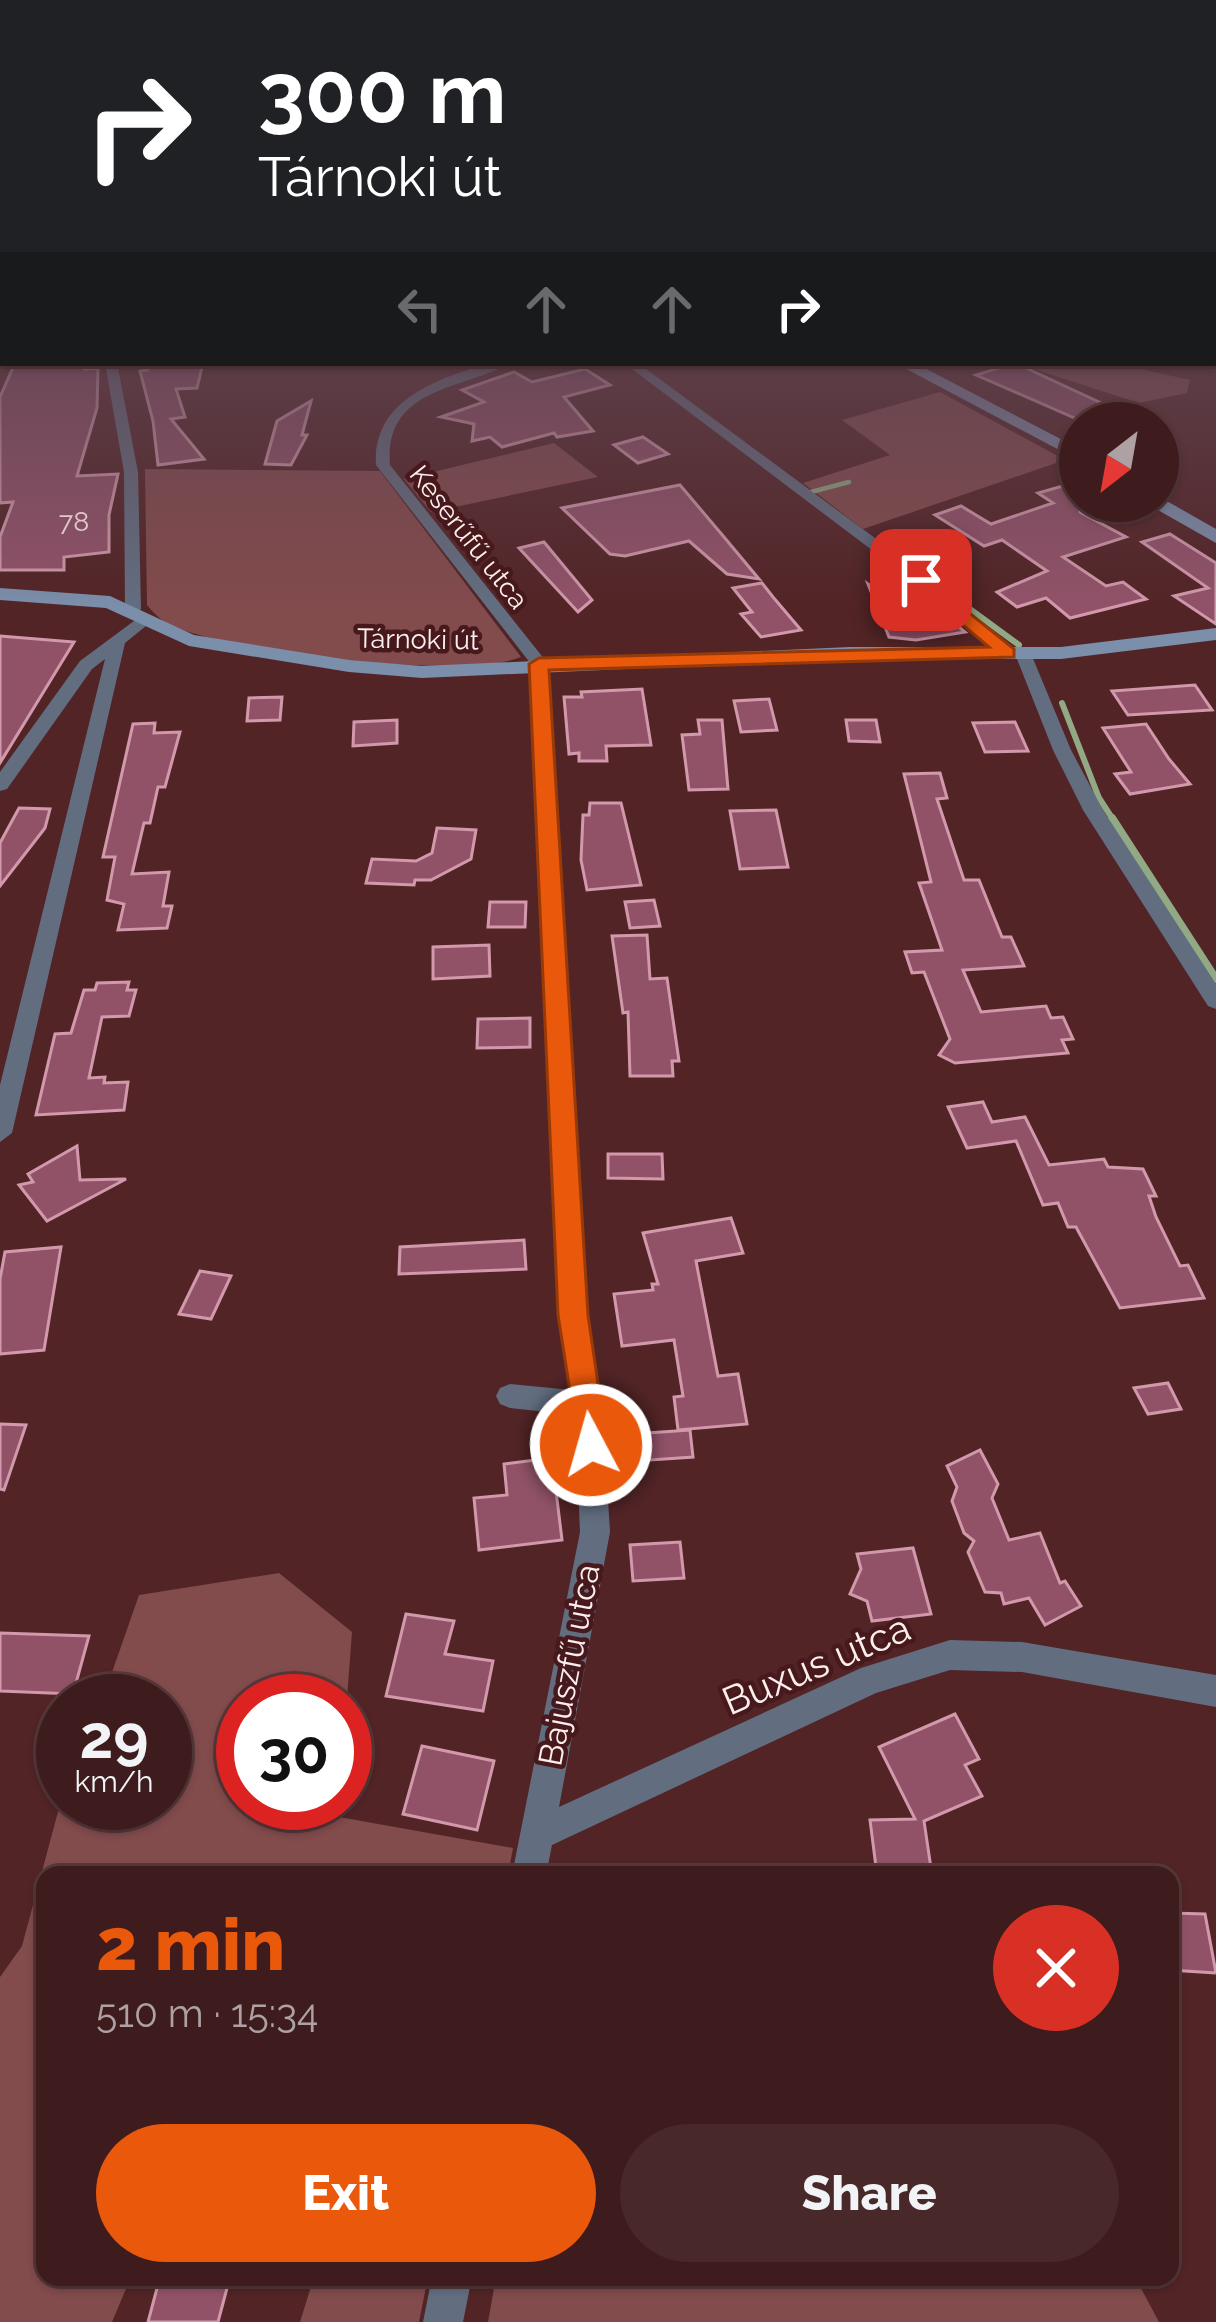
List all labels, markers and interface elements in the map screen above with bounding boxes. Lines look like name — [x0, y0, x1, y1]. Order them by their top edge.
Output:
text: 300 m — [258, 44, 506, 143]
icon: right — [60, 48, 216, 204]
text: Tárnoki út — [258, 145, 502, 209]
icon: left — [387, 276, 453, 342]
icon: ahead — [513, 276, 579, 342]
icon: ahead — [639, 276, 705, 342]
icon: right — [765, 276, 831, 342]
north arrow — [1059, 402, 1179, 522]
map controls — [1059, 402, 1179, 522]
street label: Keserűfű utca — [404, 459, 534, 615]
house number: 78 — [59, 506, 89, 537]
pin — [870, 529, 972, 631]
icon: arrive — [888, 547, 954, 613]
street label: Tárnoki út — [357, 622, 479, 656]
position arrow — [528, 1382, 654, 1508]
street label: Bajuszfű utca — [530, 1561, 608, 1769]
street label: Buxus utca — [715, 1604, 917, 1724]
speed limit sign: 30 — [216, 1674, 372, 1830]
text: 29 — [79, 1702, 149, 1772]
text: km/h — [74, 1764, 154, 1799]
text: 2 min — [96, 1902, 285, 1987]
button: close — [993, 1905, 1119, 2031]
text: 510 m · 15:34 — [96, 1990, 318, 2036]
button: Exit — [96, 2124, 596, 2262]
button: Share — [620, 2124, 1119, 2262]

